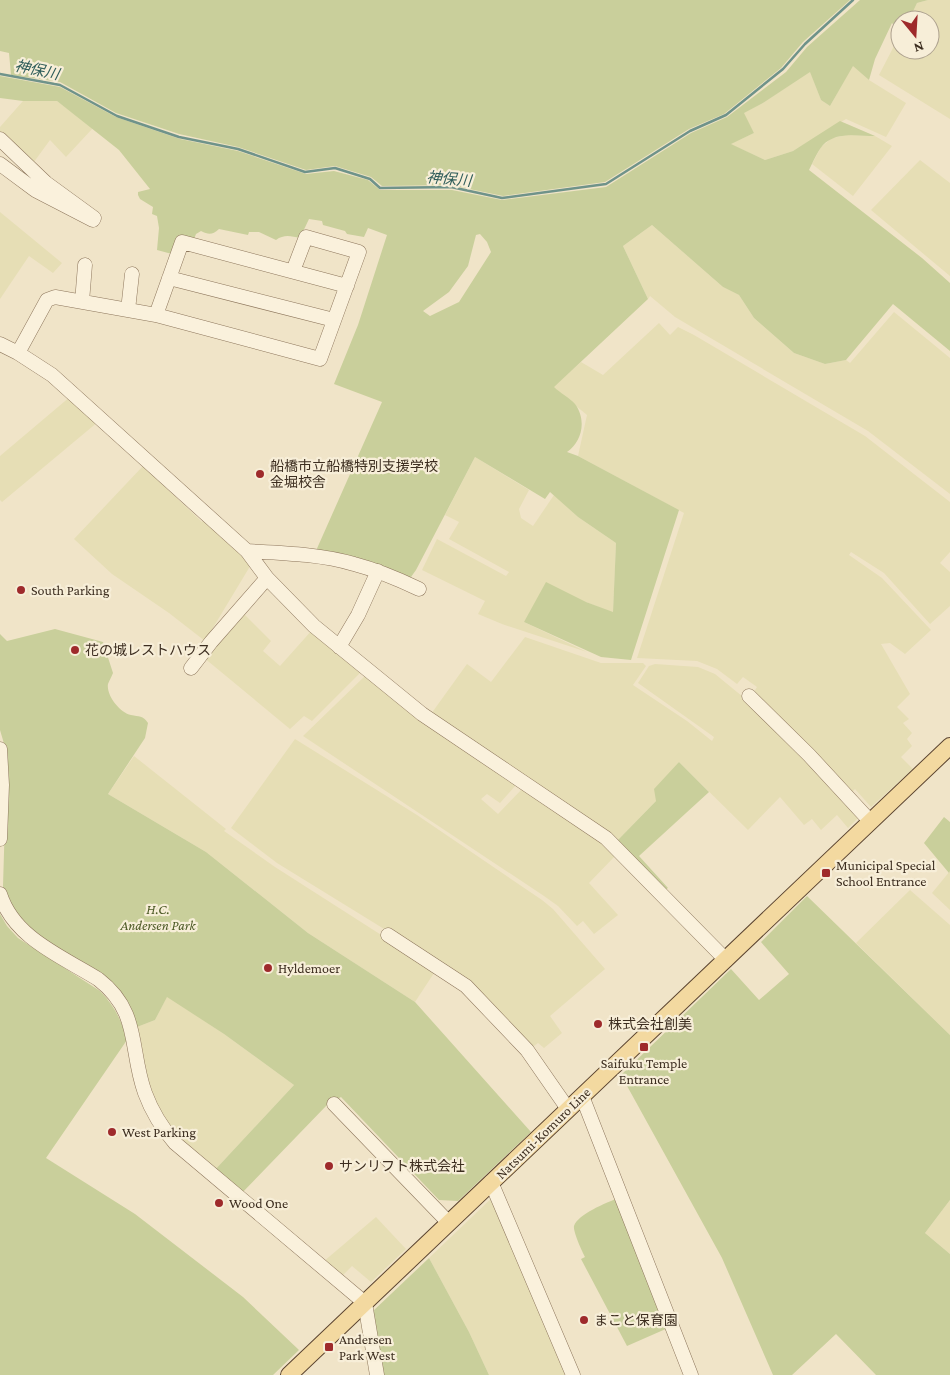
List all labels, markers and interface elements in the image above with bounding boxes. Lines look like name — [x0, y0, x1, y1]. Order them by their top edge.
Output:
north arrow — [890, 10, 940, 60]
text: N — [912, 38, 926, 57]
water label: 神保川 — [13, 57, 63, 83]
water label: 神保川 — [426, 169, 474, 189]
place label: 船橋市立船橋特別支援学校 金堀校舎 — [270, 458, 438, 490]
marker: 船橋市立船橋特別支援学校 金堀校舎 — [254, 468, 266, 480]
place label: South Parking — [31, 582, 110, 598]
marker: South Parking — [15, 584, 27, 596]
place label: 花の城レストハウス — [85, 642, 211, 658]
marker: 花の城レストハウス — [69, 644, 81, 656]
place label: Municipal Special School Entrance — [836, 857, 936, 889]
marker: Municipal Special School Entrance — [820, 867, 832, 879]
park label: H.C. Andersen Park — [119, 901, 197, 933]
place label: Hyldemoer — [278, 960, 340, 976]
marker: Hyldemoer — [262, 962, 274, 974]
place label: 株式会社創美 — [608, 1016, 692, 1032]
marker: 株式会社創美 — [592, 1018, 604, 1030]
marker: Saifuku Temple Entrance — [638, 1041, 650, 1053]
place label: Saifuku Temple Entrance — [601, 1055, 687, 1087]
street label: Natsumi-Komuro Line — [492, 1084, 594, 1182]
place label: West Parking — [122, 1124, 196, 1140]
marker: West Parking — [106, 1126, 118, 1138]
place label: サンリフト株式会社 — [339, 1158, 465, 1174]
marker: サンリフト株式会社 — [323, 1160, 335, 1172]
place label: Wood One — [229, 1195, 288, 1211]
marker: Wood One — [213, 1197, 225, 1209]
place label: まこと保育園 — [594, 1312, 678, 1328]
marker: まこと保育園 — [578, 1314, 590, 1326]
place label: Andersen Park West — [339, 1331, 395, 1363]
marker: Andersen Park West — [323, 1341, 335, 1353]

